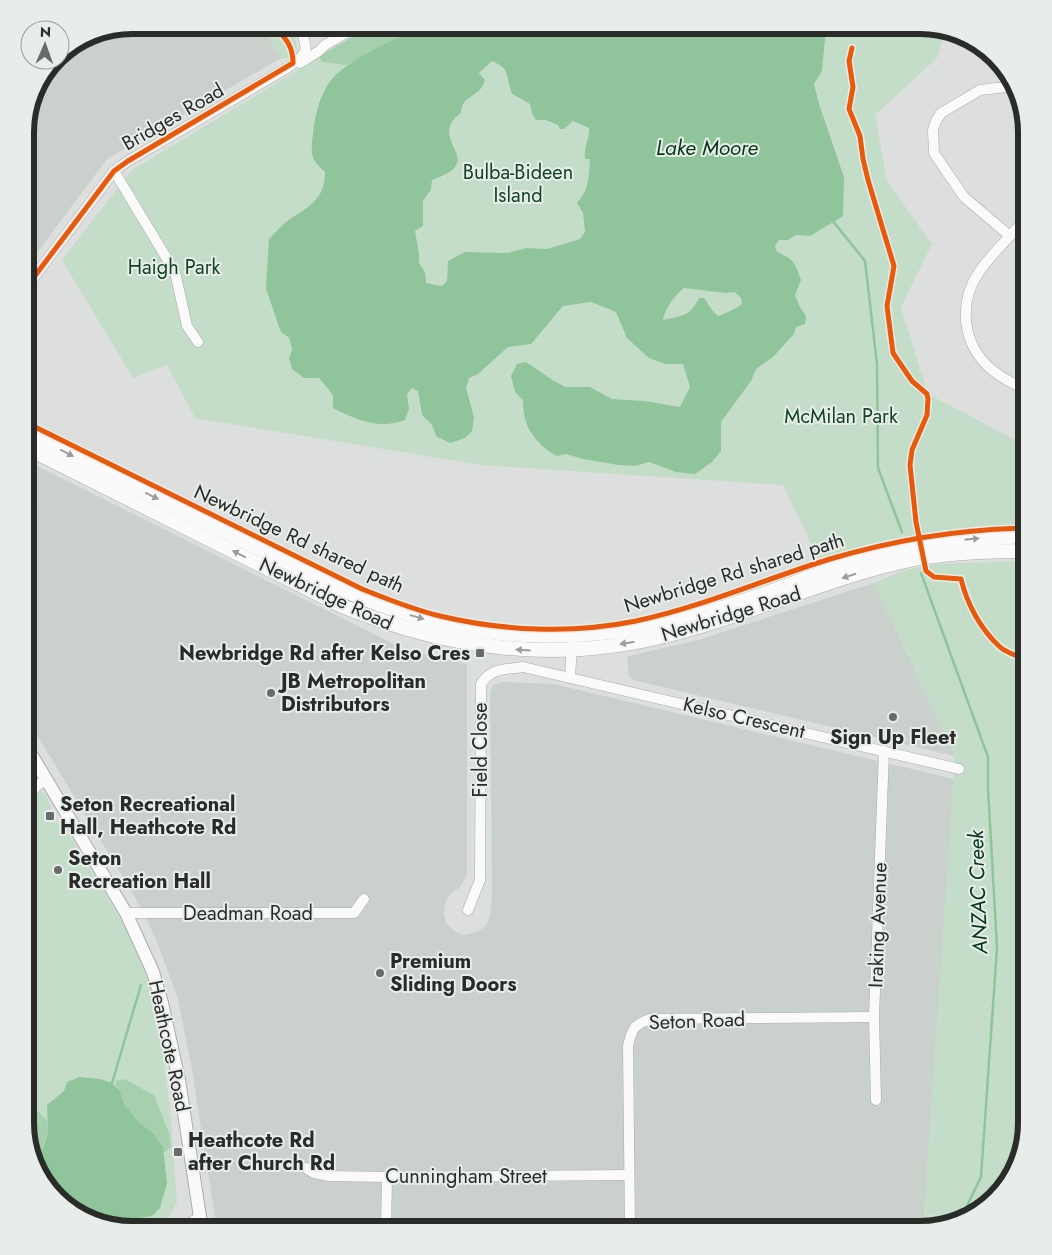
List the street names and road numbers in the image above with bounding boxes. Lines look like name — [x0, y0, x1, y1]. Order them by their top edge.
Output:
street label: Bridges Road — [117, 76, 229, 158]
street label: Newbridge Rd shared path — [189, 477, 409, 601]
street label: Newbridge Rd shared path — [620, 526, 848, 620]
street label: Newbridge Road — [254, 550, 398, 638]
street label: Newbridge Road — [658, 579, 804, 649]
street label: Kelso Crescent — [680, 690, 808, 746]
street label: Field Close — [466, 702, 495, 798]
street label: Iraking Avenue — [861, 862, 895, 988]
street label: Deadman Road — [183, 899, 313, 928]
street label: Heathcote Road — [141, 977, 197, 1115]
street label: Seton Road — [648, 1005, 746, 1037]
street label: Cunningham Street — [385, 1162, 547, 1191]

